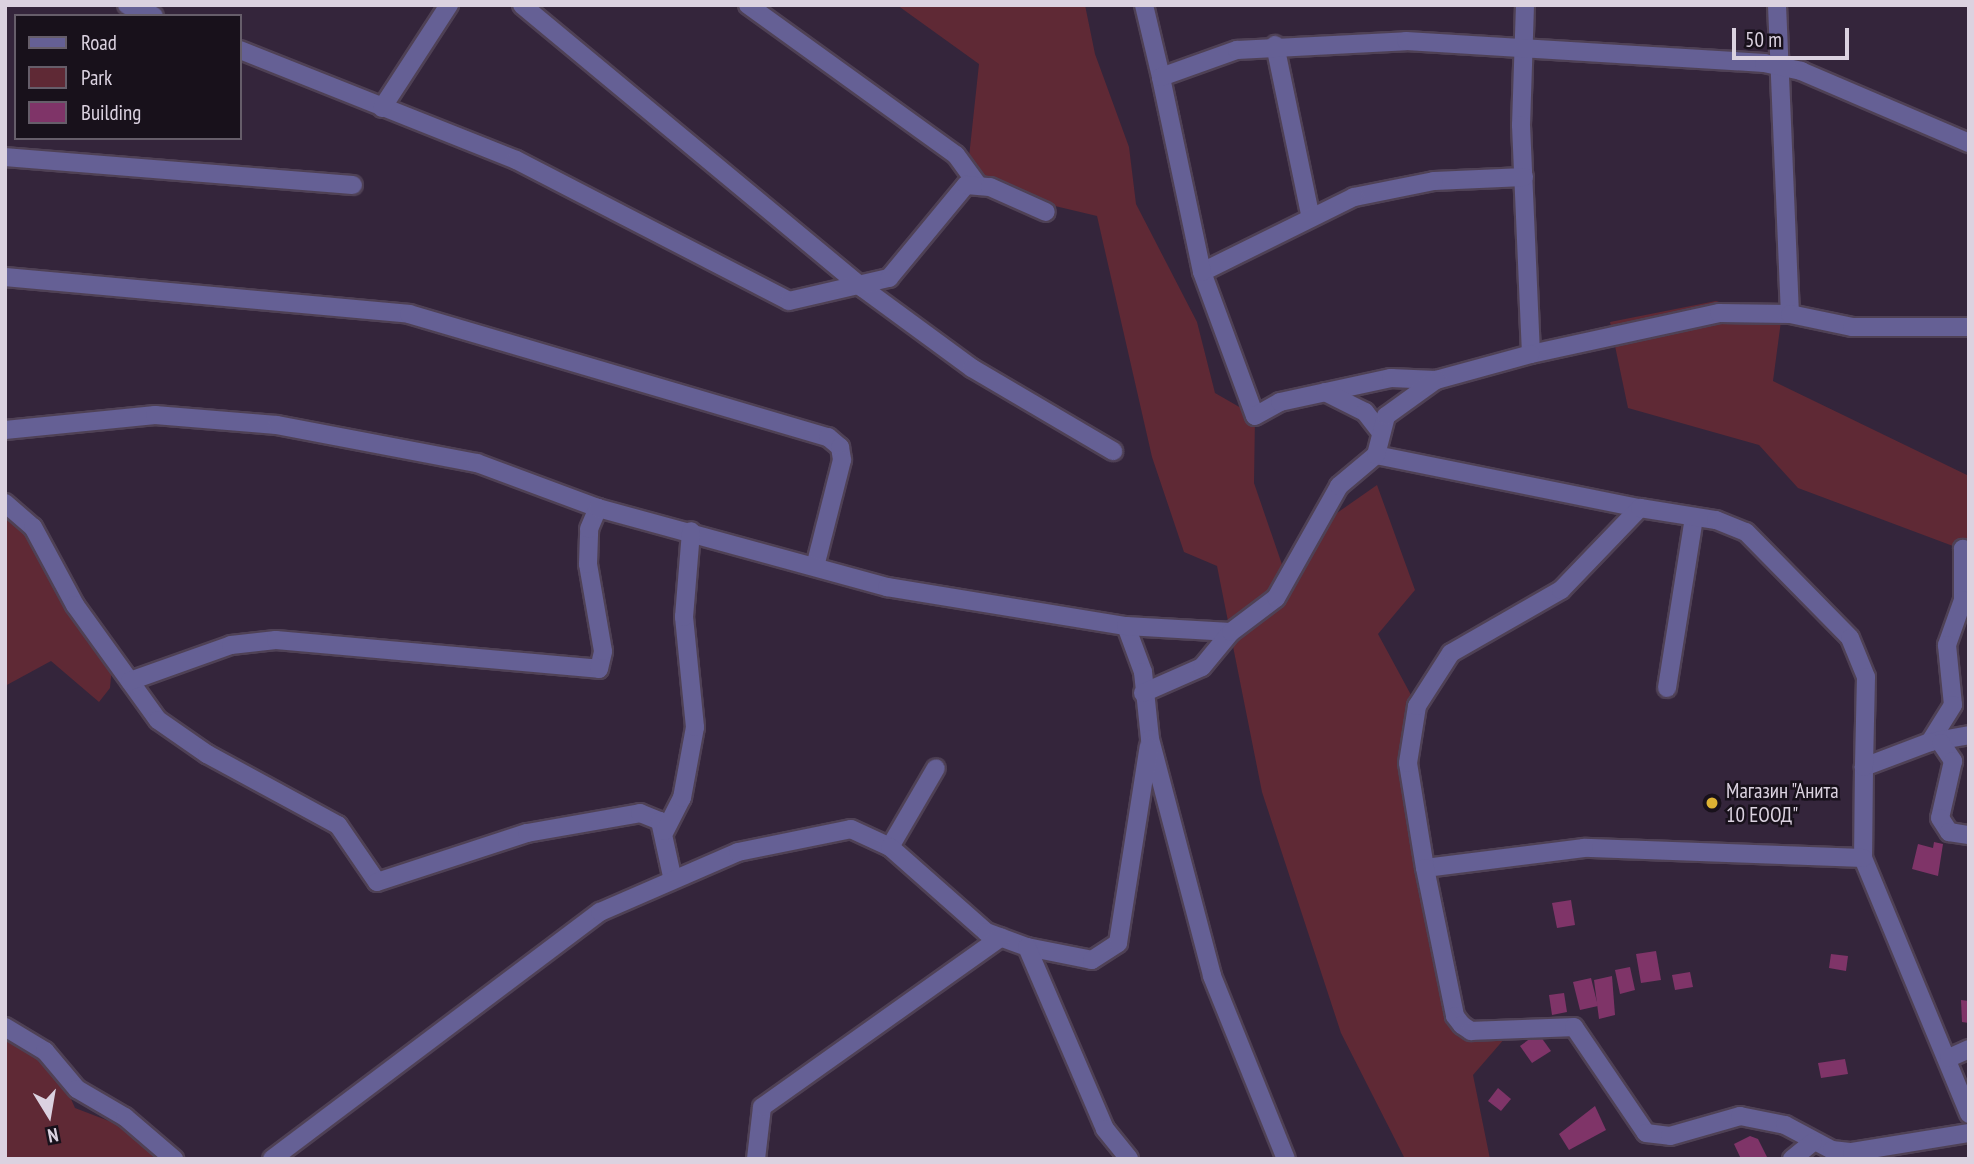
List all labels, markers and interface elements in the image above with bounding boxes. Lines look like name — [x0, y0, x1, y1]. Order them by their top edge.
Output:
legend — [14, 14, 242, 140]
scale bar — [1736, 14, 1853, 58]
text: 50 m — [1745, 26, 1782, 53]
text: Road — [81, 29, 117, 56]
text: Park — [81, 64, 112, 91]
text: Building — [81, 99, 141, 126]
place label: Магазин "Анита 10 ЕООД" — [1726, 778, 1840, 828]
marker: Магазин "Анита 10 ЕООД" — [1704, 795, 1720, 811]
north arrow — [14, 1080, 84, 1150]
text: N — [46, 1123, 60, 1148]

